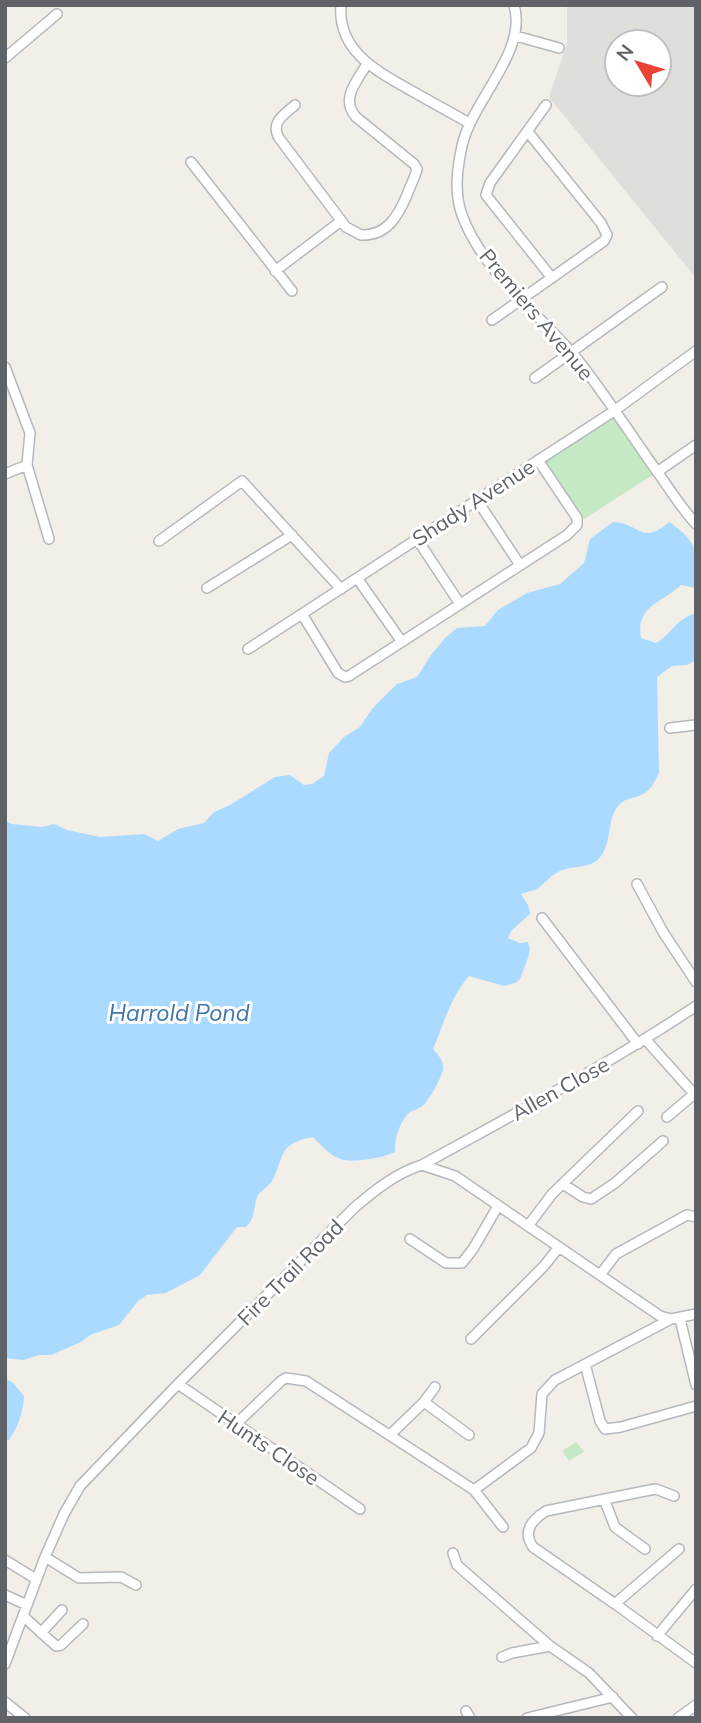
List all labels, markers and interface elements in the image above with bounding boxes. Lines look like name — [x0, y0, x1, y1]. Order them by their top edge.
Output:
north arrow — [603, 28, 673, 98]
text: N — [611, 39, 638, 66]
street label: Premiers Avenue — [474, 243, 600, 385]
street label: Shady Avenue — [407, 453, 539, 551]
water label: Harrold Pond — [108, 998, 250, 1027]
street label: Allen Close — [507, 1050, 613, 1126]
street label: Fire Trail Road — [232, 1214, 348, 1330]
street label: Hunts Close — [213, 1404, 325, 1490]

